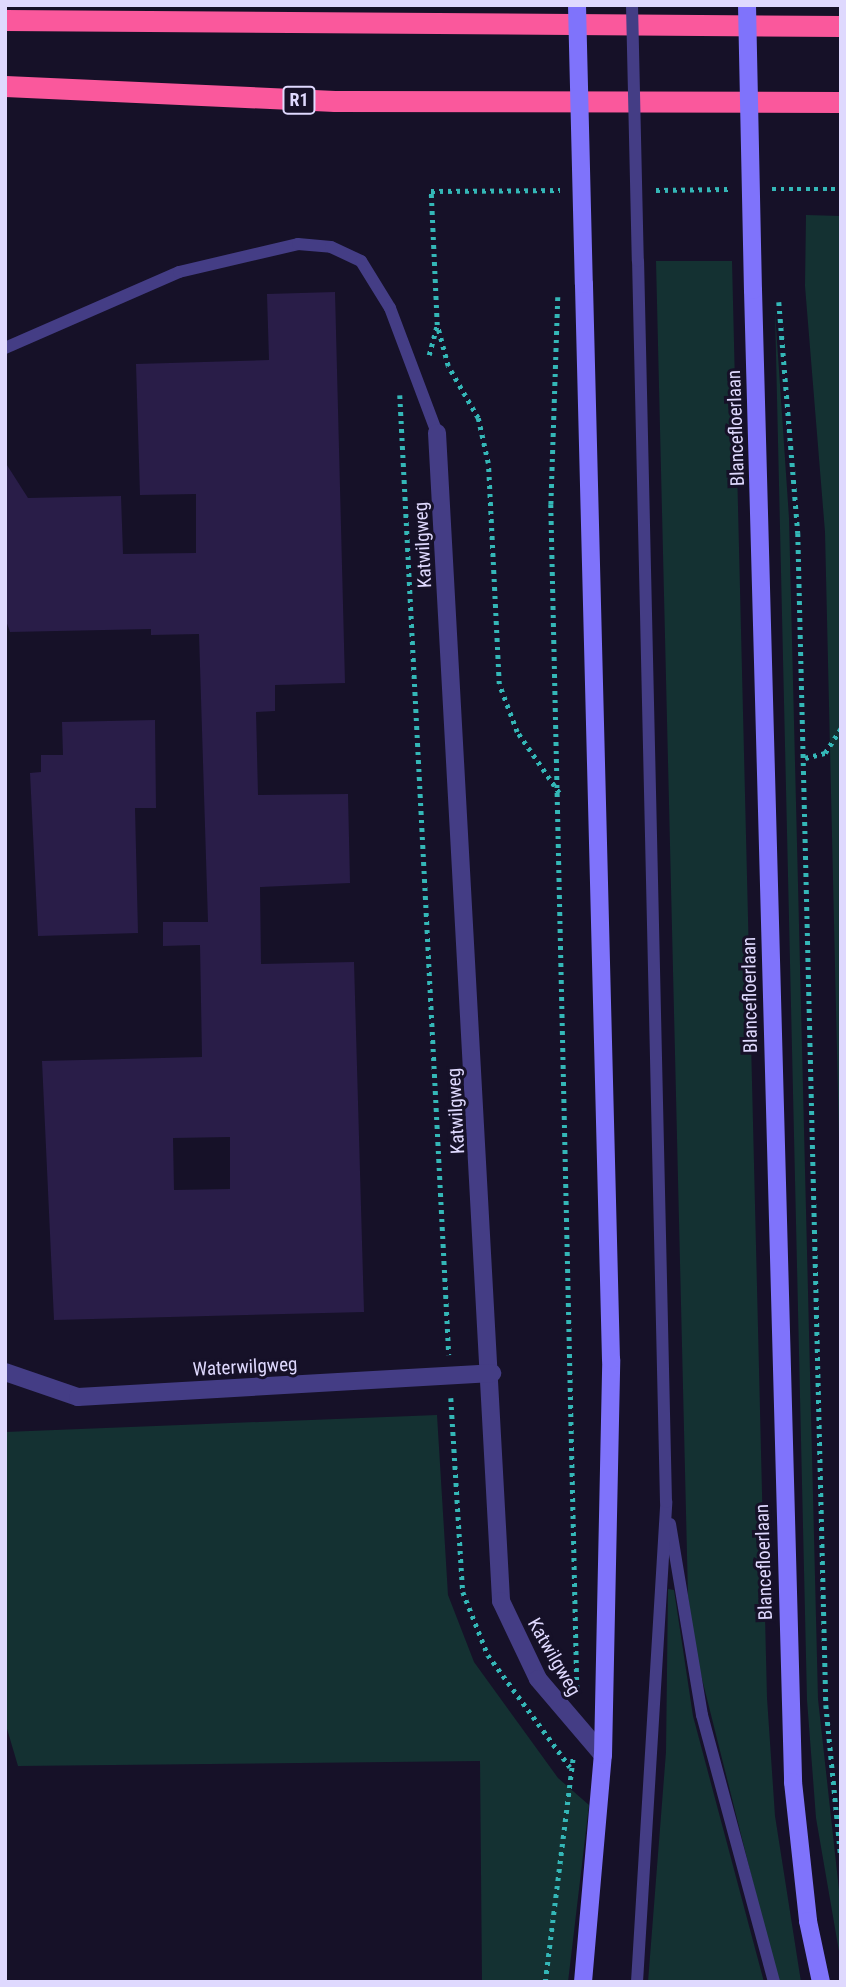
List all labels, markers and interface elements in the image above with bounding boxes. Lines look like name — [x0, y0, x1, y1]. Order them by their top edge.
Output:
road number: R1 — [282, 86, 316, 114]
street label: Blancefloerlaan — [723, 369, 749, 487]
street label: Katwilgweg — [409, 501, 437, 589]
street label: Blancefloerlaan — [738, 937, 762, 1053]
street label: Katwilgweg — [442, 1067, 470, 1155]
street label: Waterwilgweg — [192, 1353, 298, 1381]
street label: Blancefloerlaan — [751, 1503, 777, 1621]
street label: Katwilgweg — [523, 1614, 585, 1700]

